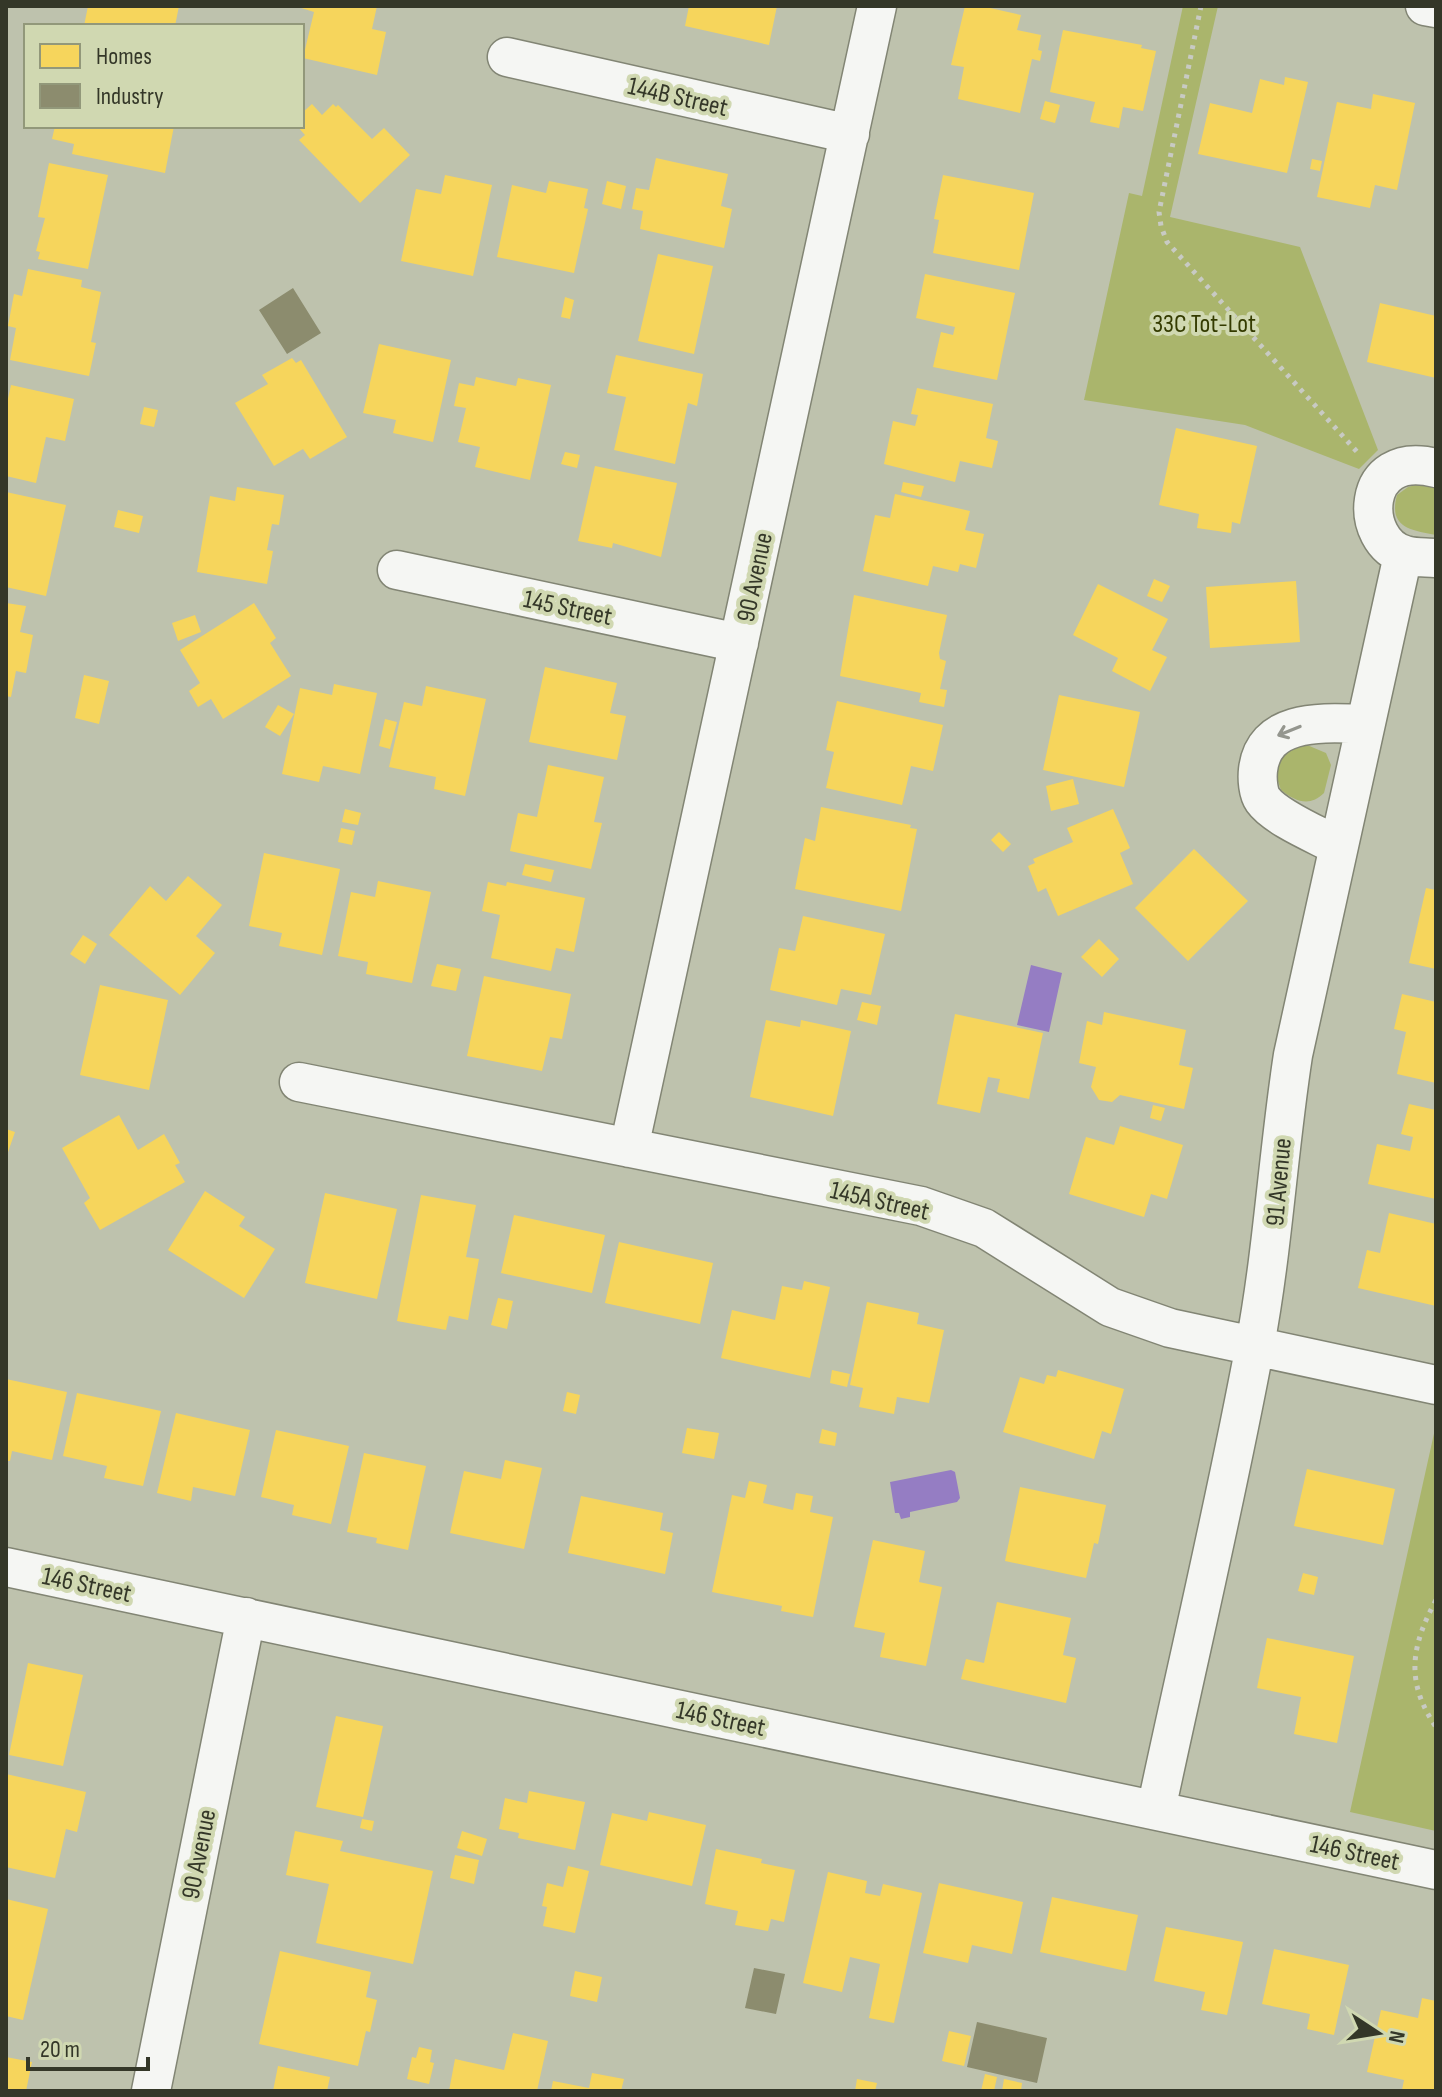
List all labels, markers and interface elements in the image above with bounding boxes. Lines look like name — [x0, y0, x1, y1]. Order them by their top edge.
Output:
legend — [24, 24, 304, 128]
text: Homes — [96, 42, 152, 71]
street label: 144B Street — [625, 71, 731, 124]
text: Industry — [96, 82, 163, 111]
park label: 33C Tot-Lot — [1152, 309, 1256, 340]
street label: 90 Avenue — [731, 530, 780, 625]
street label: 145 Street — [521, 584, 615, 633]
one-way arrow — [1277, 725, 1301, 739]
street label: 91 Avenue — [1260, 1137, 1299, 1227]
street label: 145A Street — [827, 1175, 932, 1228]
street label: 146 Street — [39, 1561, 134, 1610]
street label: 146 Street — [673, 1695, 768, 1744]
street label: 90 Avenue — [176, 1807, 223, 1902]
street label: 146 Street — [1307, 1829, 1402, 1878]
north arrow — [1338, 1993, 1418, 2073]
scale bar — [28, 2021, 148, 2071]
text: N — [1382, 2028, 1411, 2045]
text: 20 m — [40, 2035, 80, 2064]

